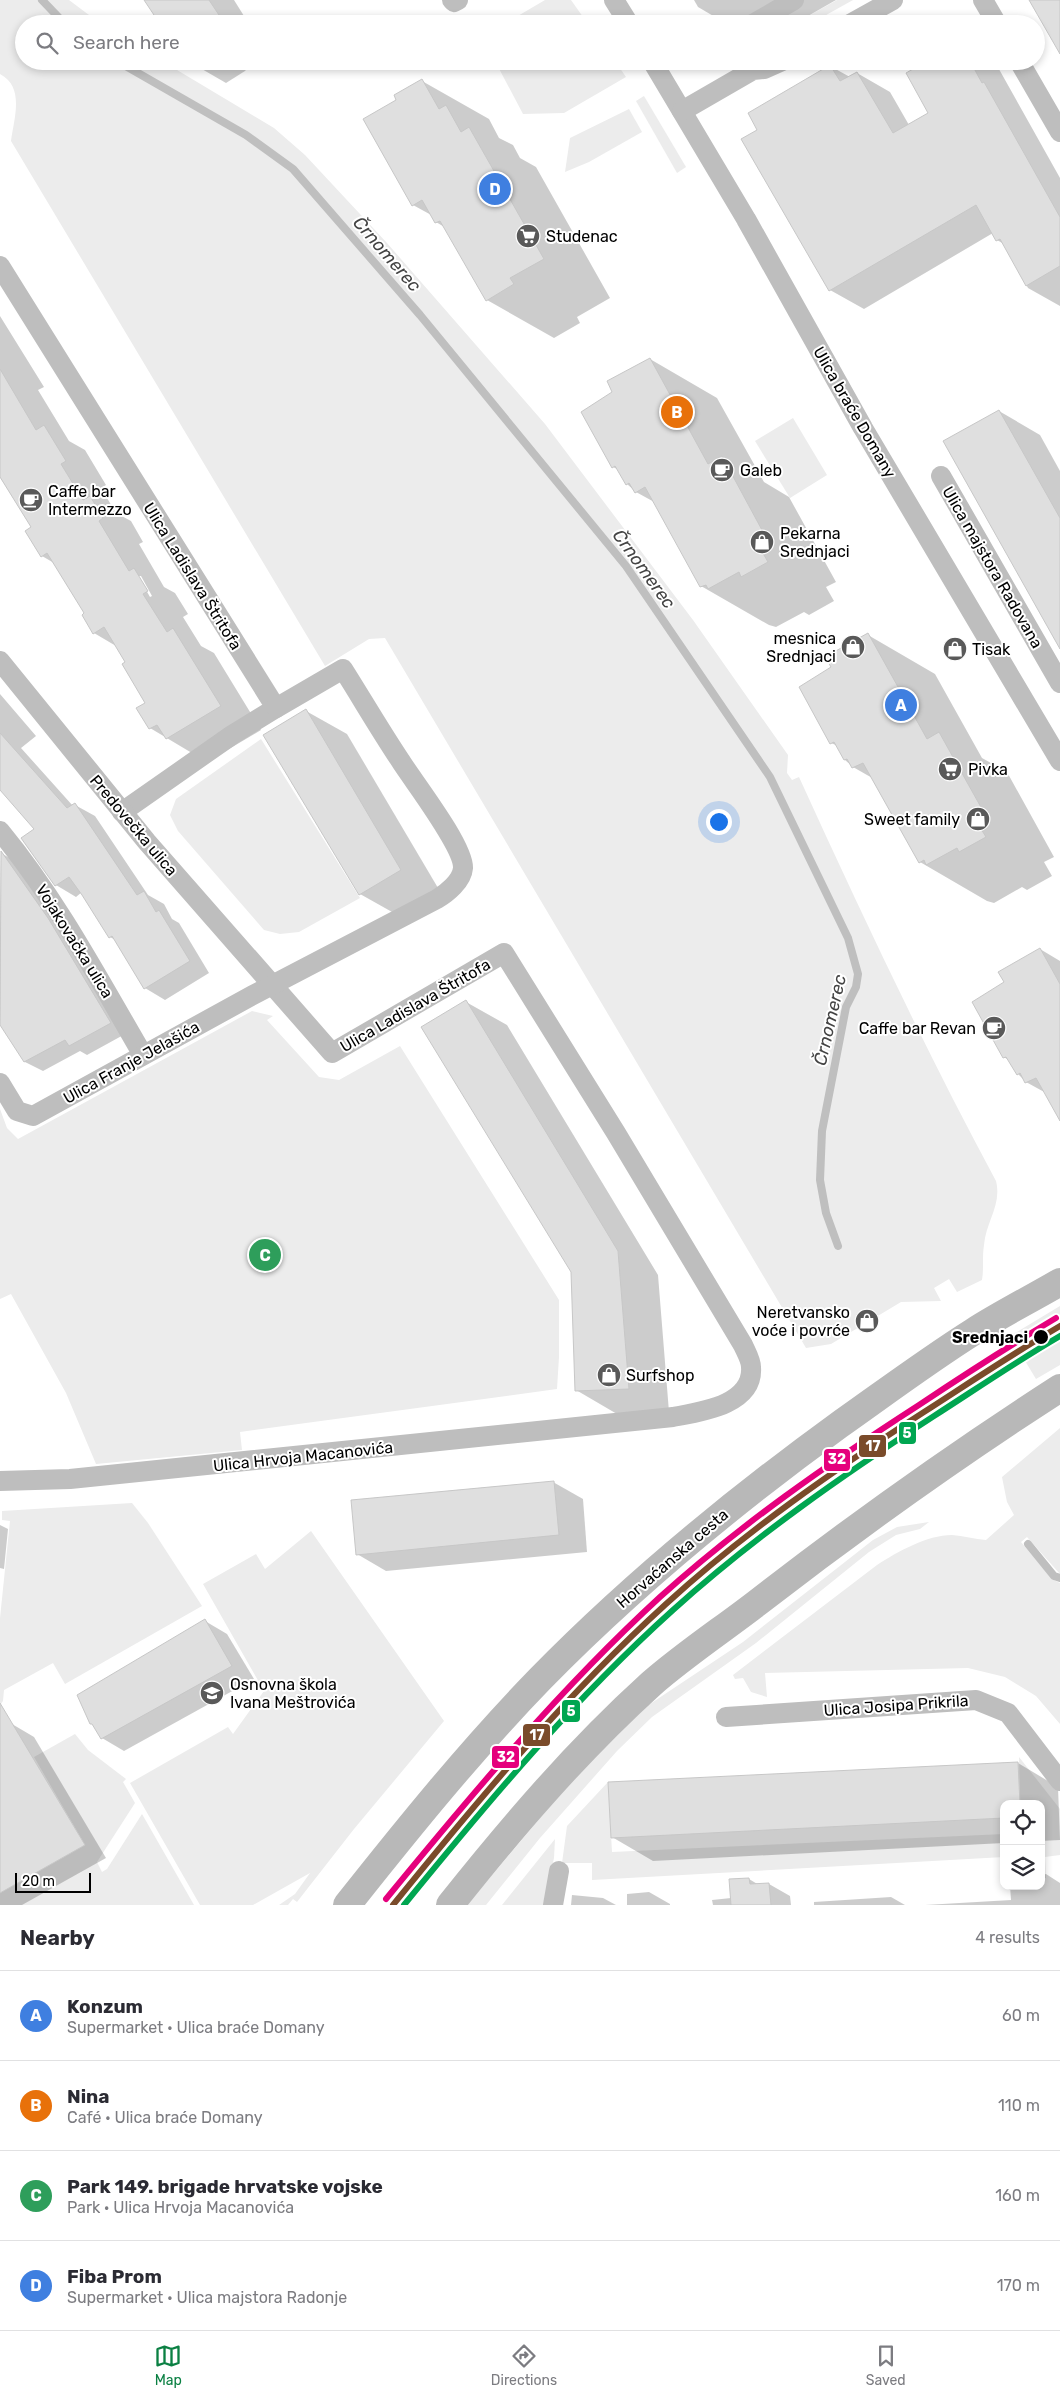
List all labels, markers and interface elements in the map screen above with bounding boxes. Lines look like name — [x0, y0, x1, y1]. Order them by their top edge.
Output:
search box — [15, 15, 1045, 70]
icon: search — [33, 29, 61, 57]
text: Search here — [73, 31, 180, 54]
pin: D — [479, 170, 511, 208]
water label: Črnomerec — [348, 212, 426, 296]
supermarket icon: Studenac — [515, 223, 541, 249]
place label: Studenac — [546, 227, 618, 246]
street label: Ulica braće Domany — [809, 343, 900, 481]
pin: B — [661, 393, 693, 431]
cafe icon: Galeb — [709, 457, 735, 483]
place label: Galeb — [740, 461, 782, 480]
place label: Caffe bar Intermezzo — [48, 482, 132, 519]
street label: Ulica majstora Radovana — [938, 483, 1047, 652]
cafe icon: Caffe bar Intermezzo — [18, 487, 44, 513]
street label: Ulica Ladislava Štritofa — [139, 499, 247, 653]
place label: Pekarna Srednjaci — [780, 524, 850, 561]
water label: Črnomerec — [608, 525, 680, 613]
shop icon: Pekarna Srednjaci — [749, 529, 775, 555]
place label: mesnica Srednjaci — [766, 629, 836, 666]
shop icon: mesnica Srednjaci — [840, 634, 866, 660]
shop icon: Tisak — [942, 636, 968, 662]
place label: Tisak — [972, 640, 1011, 659]
pin: A — [885, 686, 917, 724]
supermarket icon: Pivka — [937, 756, 963, 782]
place label: Pivka — [968, 760, 1008, 779]
street label: Predovečka ulica — [86, 771, 181, 880]
shop icon: Sweet family — [965, 806, 991, 832]
your location — [706, 809, 732, 835]
place label: Sweet family — [864, 810, 960, 829]
street label: Vojakovačka ulica — [32, 881, 117, 1002]
street label: Ulica Ladislava Štritofa — [336, 954, 494, 1056]
water label: Črnomerec — [809, 972, 851, 1068]
cafe icon: Caffe bar Revan — [981, 1015, 1007, 1041]
street label: Ulica Franje Jelašića — [60, 1017, 203, 1108]
place label: Caffe bar Revan — [859, 1019, 976, 1038]
pin: C — [249, 1236, 281, 1274]
place label: Neretvansko voće i povrće — [752, 1303, 850, 1340]
shop icon: Neretvansko voće i povrće — [854, 1308, 880, 1334]
place label: Srednjaci — [952, 1328, 1028, 1347]
marker: Srednjaci — [1032, 1328, 1050, 1346]
shop icon: Surfshop — [596, 1362, 622, 1388]
place label: Surfshop — [626, 1366, 694, 1385]
line badge: 5 — [898, 1421, 917, 1445]
text: 5 — [902, 1425, 912, 1442]
line badge: 17 — [858, 1434, 887, 1458]
street label: Ulica Hrvoja Macanovića — [212, 1438, 394, 1475]
text: 17 — [866, 1438, 880, 1455]
line badge: 32 — [823, 1448, 851, 1472]
text: 32 — [828, 1451, 846, 1468]
street label: Horvaćanska cesta — [613, 1505, 732, 1612]
place label: Osnovna škola Ivana Meštrovića — [230, 1675, 355, 1712]
school or university icon: Osnovna škola Ivana Meštrovića — [199, 1680, 225, 1706]
street label: Ulica Josipa Prikrila — [823, 1691, 969, 1720]
line badge: 5 — [561, 1699, 581, 1723]
text: 5 — [566, 1703, 576, 1720]
line badge: 17 — [522, 1723, 551, 1747]
text: 17 — [530, 1727, 544, 1744]
line badge: 32 — [491, 1745, 520, 1769]
text: 32 — [497, 1749, 515, 1766]
map controls — [1000, 1800, 1045, 1890]
button: locate — [1000, 1800, 1045, 1845]
button: layers — [1000, 1845, 1045, 1890]
scale bar — [15, 1870, 91, 1893]
text: 20 m — [22, 1873, 55, 1890]
text: Nearby — [20, 1925, 95, 1950]
text: 4 results — [975, 1928, 1040, 1947]
text: Konzum — [67, 1995, 143, 2018]
text: A — [30, 2006, 42, 2025]
text: 60 m — [1002, 2006, 1040, 2025]
text: Supermarket · Ulica braće Domany — [67, 2018, 325, 2037]
text: Nina — [67, 2085, 110, 2108]
text: B — [30, 2096, 42, 2115]
text: 110 m — [998, 2096, 1040, 2115]
text: Café · Ulica braće Domany — [67, 2108, 263, 2127]
text: Park 149. brigade hrvatske vojske — [67, 2175, 383, 2198]
text: C — [30, 2186, 42, 2205]
text: 160 m — [995, 2186, 1040, 2205]
text: Park · Ulica Hrvoja Macanovića — [67, 2198, 294, 2217]
text: Fiba Prom — [67, 2265, 162, 2288]
text: D — [30, 2276, 42, 2295]
text: 170 m — [997, 2276, 1040, 2295]
text: Supermarket · Ulica majstora Radonje — [67, 2288, 347, 2307]
tab: Map — [154, 2342, 182, 2389]
tab: Directions — [491, 2342, 557, 2389]
tab: Saved — [866, 2342, 906, 2389]

